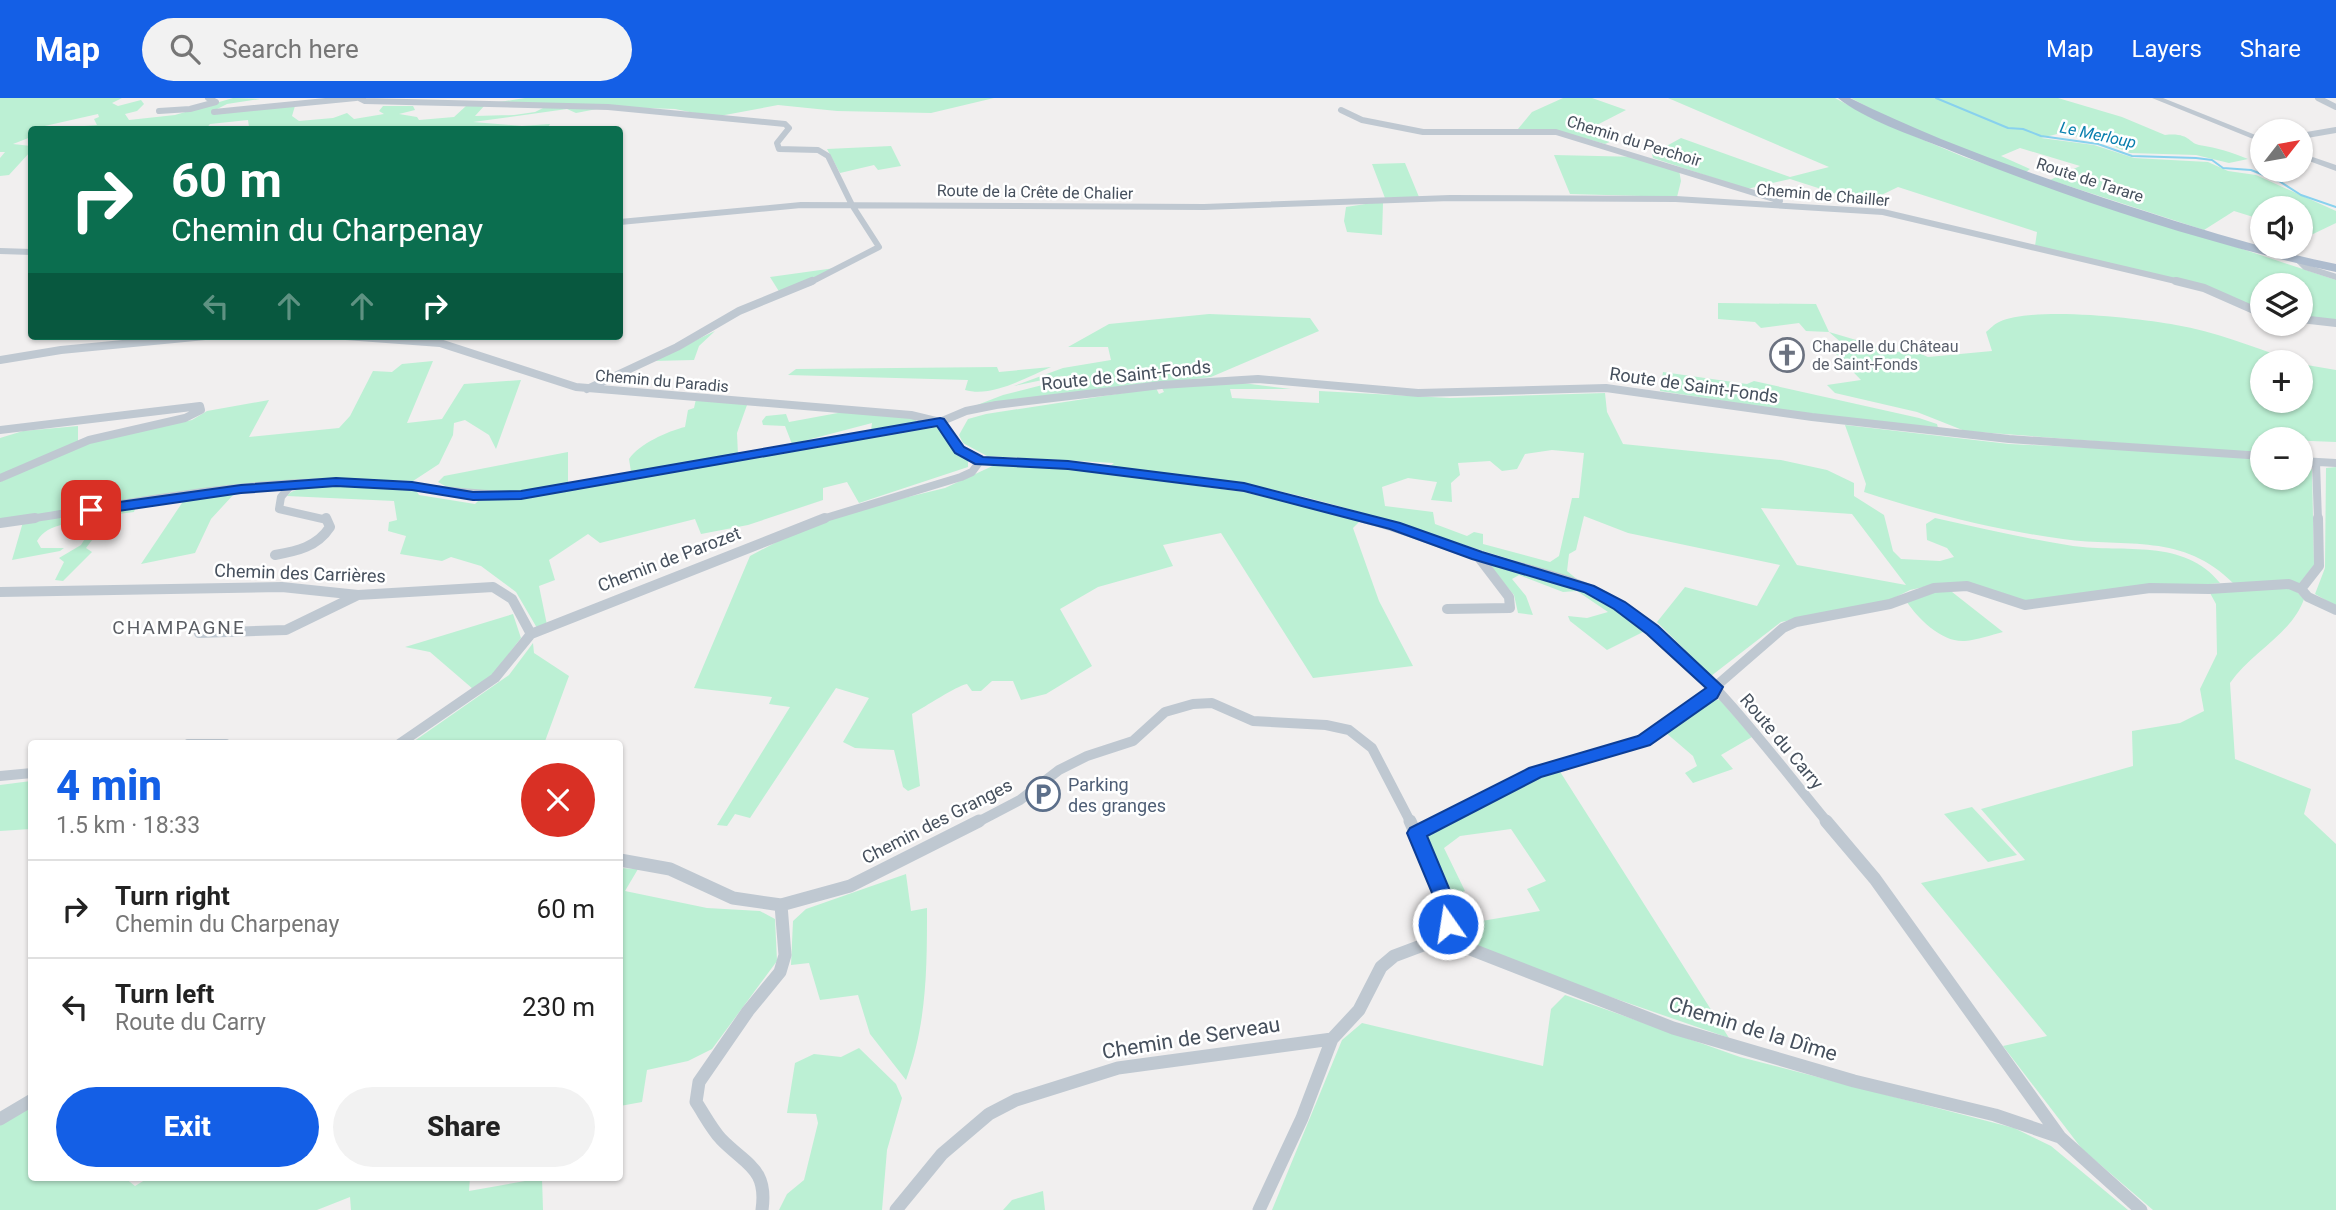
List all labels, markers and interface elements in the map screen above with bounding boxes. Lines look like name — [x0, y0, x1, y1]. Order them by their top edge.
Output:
search box — [142, 18, 632, 81]
text: Map — [35, 30, 100, 69]
icon: search — [166, 30, 204, 68]
text: Search here — [222, 34, 359, 64]
text: Map — [2046, 35, 2094, 63]
text: Layers — [2132, 35, 2202, 63]
text: Share — [2240, 35, 2301, 63]
street label: Chemin du Perchoir — [1564, 112, 1704, 171]
water label: Le Merloup — [2058, 118, 2138, 152]
north arrow — [2250, 119, 2314, 182]
map controls — [2250, 119, 2313, 490]
text: 60 m — [171, 152, 282, 209]
icon: right — [56, 154, 147, 245]
street label: Route de Tarare — [2034, 154, 2146, 206]
street label: Chemin de Chailler — [1756, 180, 1891, 210]
street label: Route de la Crête de Chalier — [937, 181, 1134, 203]
button: sound — [2250, 196, 2313, 259]
text: Chemin du Charpenay — [171, 211, 483, 249]
button: layers — [2250, 273, 2313, 336]
icon: left — [197, 287, 235, 325]
icon: ahead — [270, 287, 308, 325]
icon: ahead — [343, 287, 381, 325]
icon: right — [416, 287, 454, 325]
church icon: Chapelle du Château de Saint-Fonds — [1768, 336, 1806, 374]
place label: Chapelle du Château de Saint-Fonds — [1812, 337, 1959, 374]
button: + — [2250, 350, 2313, 413]
street label: Route de Saint-Fonds — [1040, 356, 1212, 394]
street label: Route de Saint-Fonds — [1608, 363, 1780, 407]
street label: Chemin du Paradis — [594, 366, 730, 396]
button: − — [2250, 427, 2313, 490]
pin — [61, 480, 121, 540]
icon: arrive — [72, 491, 110, 529]
street label: Chemin de Parozet — [595, 522, 743, 596]
street label: Chemin des Carrières — [214, 560, 386, 586]
district label: CHAMPAGNE — [112, 616, 246, 639]
street label: Route du Carry — [1736, 689, 1828, 793]
text: 4 min — [56, 761, 162, 810]
button: close — [521, 763, 595, 837]
street label: Chemin des Granges — [858, 774, 1016, 868]
place label: Parking des granges — [1068, 774, 1166, 816]
parking icon: Parking des granges — [1024, 775, 1062, 813]
text: 1.5 km · 18:33 — [56, 812, 200, 839]
text: Turn right — [115, 881, 230, 911]
position arrow — [1411, 887, 1485, 961]
icon: right — [56, 890, 94, 928]
text: 60 m — [537, 894, 595, 924]
text: Chemin du Charpenay — [115, 911, 339, 938]
text: Turn left — [115, 979, 214, 1009]
icon: left — [56, 988, 94, 1026]
text: 230 m — [522, 992, 595, 1022]
street label: Chemin de la Dîme — [1666, 992, 1840, 1066]
text: Route du Carry — [115, 1009, 266, 1036]
street label: Chemin de Serveau — [1100, 1012, 1282, 1064]
button: Exit — [56, 1087, 319, 1167]
button: Share — [333, 1087, 595, 1167]

